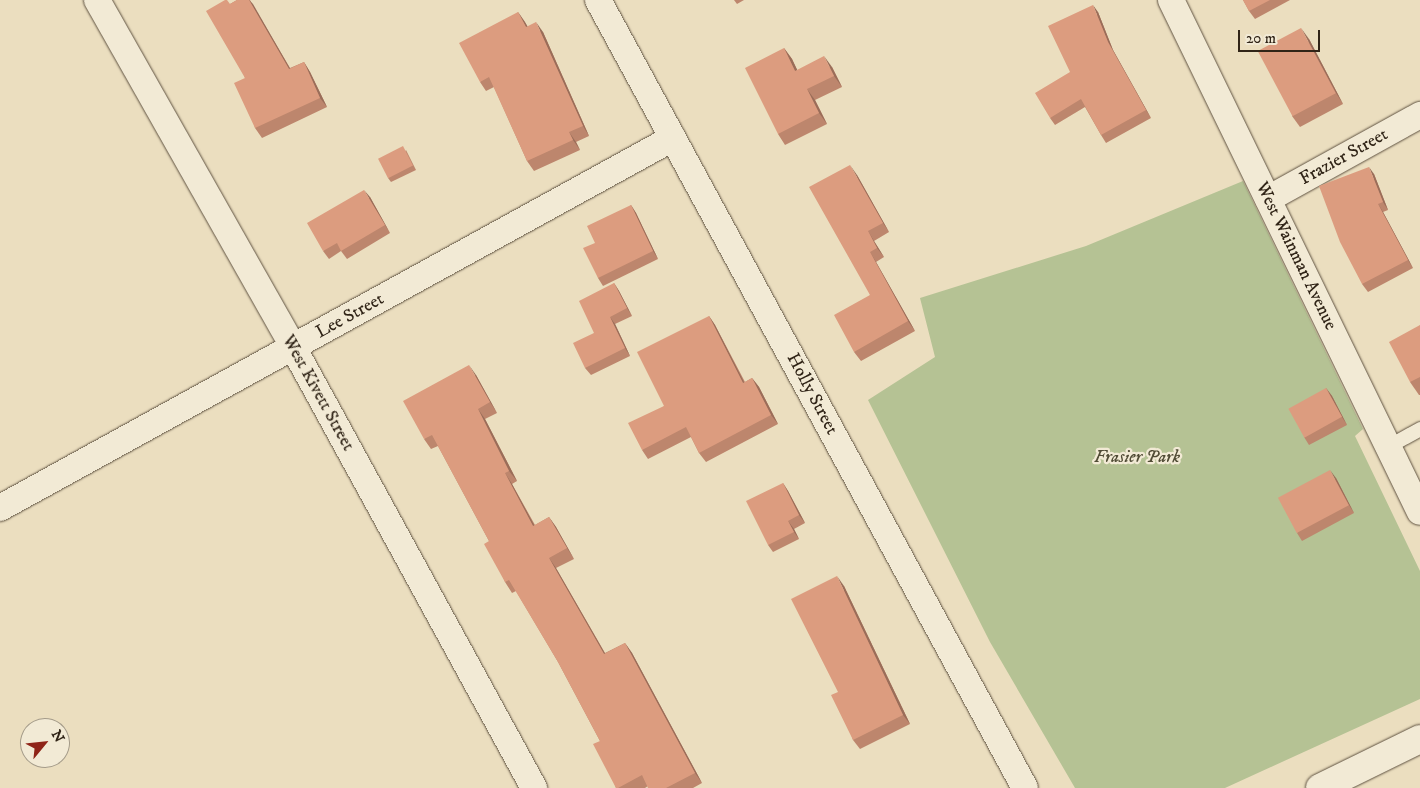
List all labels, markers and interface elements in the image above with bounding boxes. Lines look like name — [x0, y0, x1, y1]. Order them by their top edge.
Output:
scale bar — [1240, 20, 1322, 52]
text: 20 m — [1246, 29, 1276, 48]
street label: Frazier Street — [1296, 124, 1392, 190]
street label: West Wainman Avenue — [1251, 178, 1341, 334]
street label: Lee Street — [312, 289, 388, 343]
street label: West Kivett Street — [277, 331, 359, 455]
street label: Holly Street — [782, 350, 842, 438]
park label: Frasier Park — [1094, 446, 1180, 468]
north arrow — [20, 718, 70, 768]
text: N — [47, 727, 68, 746]

